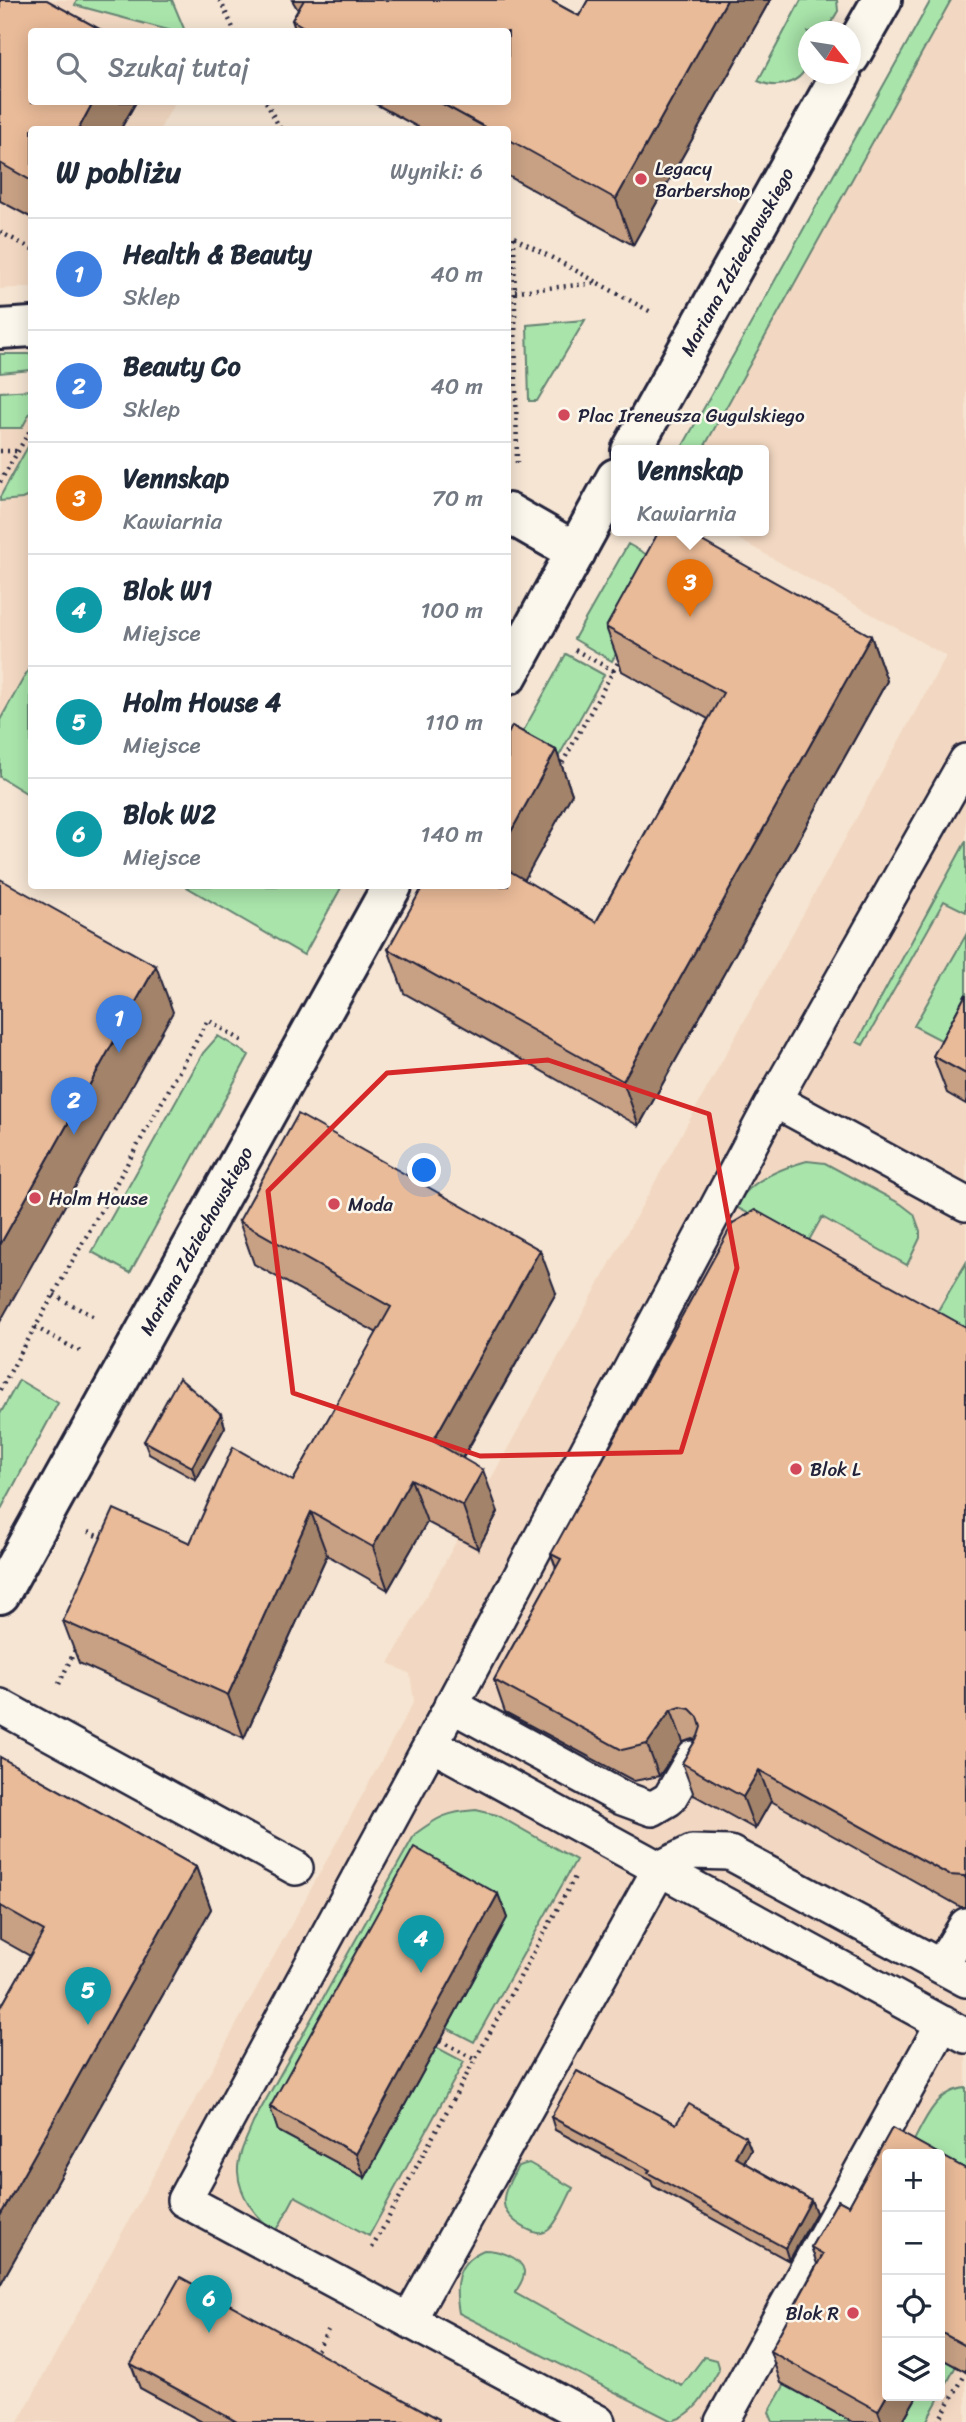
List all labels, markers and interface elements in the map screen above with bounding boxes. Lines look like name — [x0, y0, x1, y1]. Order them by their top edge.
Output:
north arrow — [798, 21, 861, 84]
search box — [28, 28, 511, 105]
text: Szukaj tutaj — [108, 44, 249, 90]
icon: search — [52, 48, 90, 86]
text: W pobliżu — [56, 145, 181, 199]
text: Wyniki: 6 — [390, 151, 483, 192]
place label: Legacy Barbershop — [655, 152, 750, 207]
street label: Mariana Zdziechowskiego — [671, 161, 803, 362]
marker: Legacy Barbershop — [633, 171, 649, 187]
text: Health & Beauty — [123, 231, 312, 277]
text: 1 — [74, 254, 84, 295]
text: 40 m — [430, 254, 483, 295]
text: Sklep — [123, 277, 180, 318]
text: Beauty Co — [123, 343, 241, 389]
text: 2 — [72, 366, 86, 407]
text: 40 m — [430, 366, 483, 407]
text: Sklep — [123, 389, 180, 430]
place label: Plac Ireneusza Gugulskiego — [578, 399, 805, 432]
marker: Plac Ireneusza Gugulskiego — [556, 407, 572, 423]
popup — [611, 445, 769, 536]
text: Vennskap — [637, 447, 743, 493]
text: Vennskap — [123, 455, 229, 501]
text: 3 — [73, 478, 85, 519]
text: 70 m — [432, 478, 483, 519]
text: Kawiarnia — [637, 493, 736, 534]
text: Kawiarnia — [123, 501, 222, 542]
pin: 3 — [667, 559, 713, 617]
text: Blok W1 — [123, 567, 212, 613]
text: 4 — [72, 590, 86, 631]
text: 100 m — [420, 590, 483, 631]
text: Miejsce — [123, 613, 201, 654]
text: Holm House 4 — [123, 679, 281, 725]
text: 5 — [72, 702, 86, 743]
text: 110 m — [425, 702, 483, 743]
text: Miejsce — [123, 725, 201, 766]
text: Blok W2 — [123, 791, 216, 837]
text: 6 — [72, 814, 86, 855]
text: 140 m — [421, 814, 483, 855]
text: Miejsce — [123, 837, 201, 878]
pin: 1 — [96, 995, 142, 1053]
pin: 2 — [51, 1077, 97, 1135]
street label: Mariana Zdziechowskiego — [130, 1140, 262, 1342]
your location — [407, 1153, 441, 1187]
place label: Holm House — [49, 1182, 148, 1215]
place label: Moda — [348, 1188, 393, 1221]
marker: Holm House — [27, 1190, 43, 1206]
marker: Moda — [326, 1196, 342, 1212]
place label: Blok L — [810, 1453, 861, 1486]
marker: Blok L — [788, 1461, 804, 1477]
pin: 4 — [398, 1915, 444, 1973]
pin: 5 — [65, 1967, 111, 2025]
map controls — [882, 2149, 945, 2401]
button: + — [882, 2149, 945, 2212]
button: − — [882, 2212, 945, 2275]
pin: 6 — [186, 2275, 232, 2333]
button: locate — [882, 2275, 945, 2338]
place label: Blok R — [785, 2297, 839, 2330]
marker: Blok R — [845, 2305, 861, 2321]
button: layers — [882, 2338, 945, 2401]

